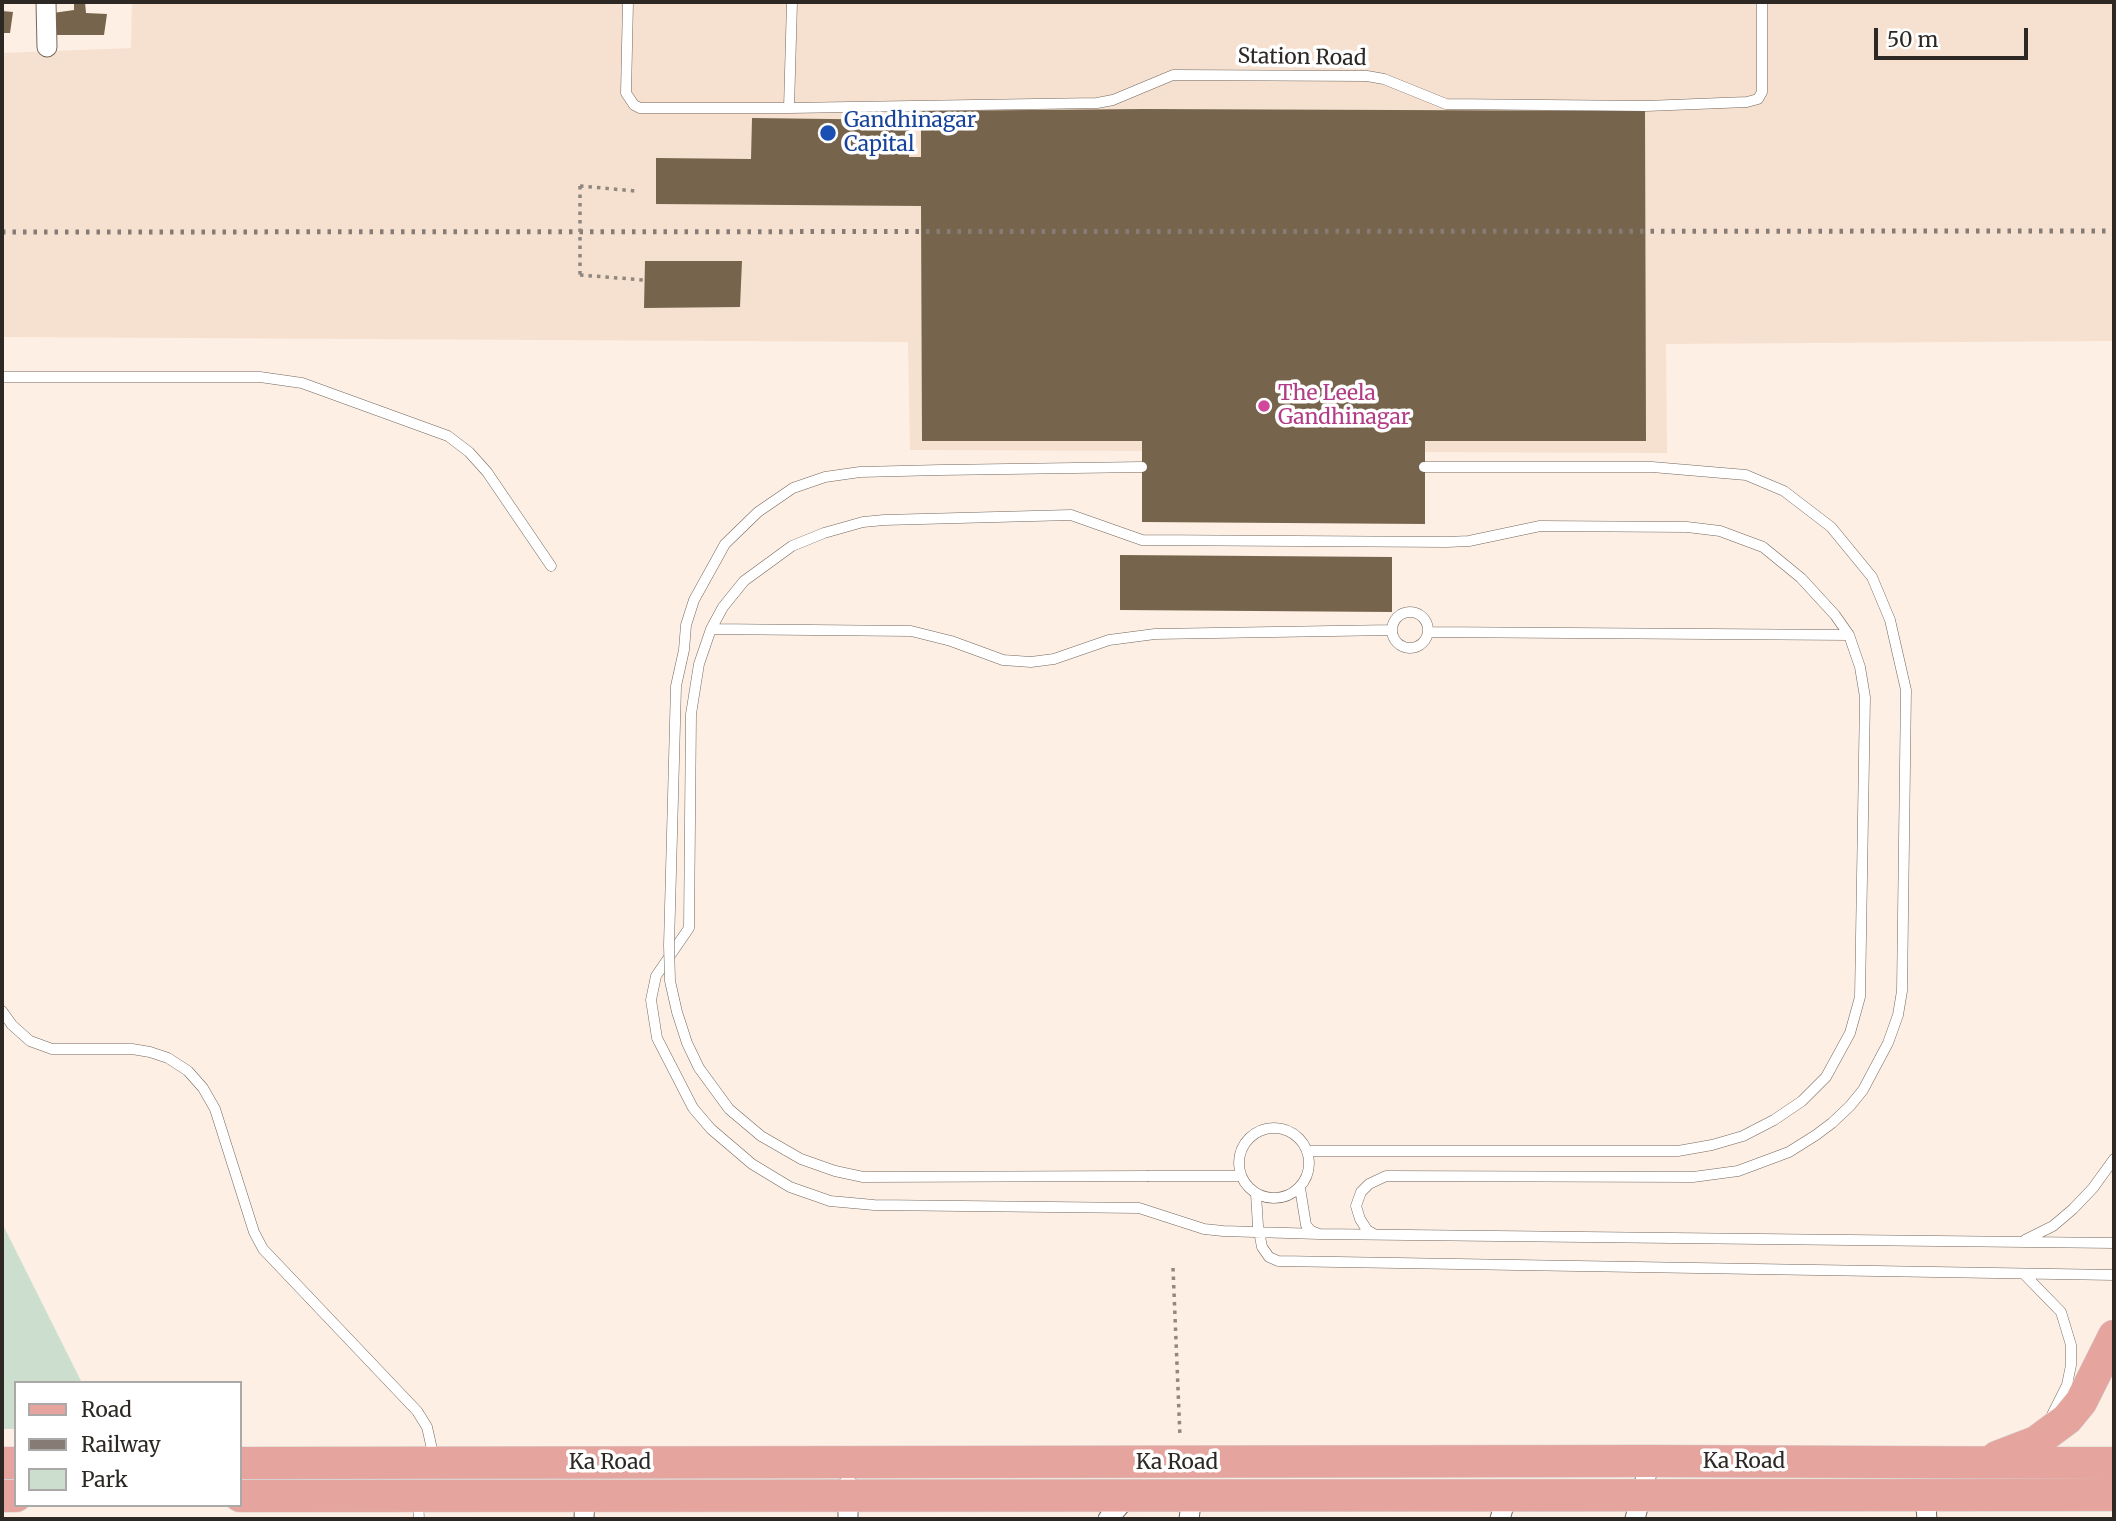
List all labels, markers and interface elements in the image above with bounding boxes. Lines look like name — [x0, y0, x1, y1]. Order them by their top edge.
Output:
scale bar — [1878, 14, 2032, 58]
text: 50 m — [1887, 26, 1938, 53]
street label: Station Road — [1237, 44, 1367, 72]
place label: Gandhinagar Capital — [844, 108, 976, 158]
marker: Gandhinagar Capital — [818, 123, 838, 143]
place label: The Leela Gandhinagar — [1278, 381, 1410, 431]
marker: The Leela Gandhinagar — [1256, 398, 1272, 414]
legend — [14, 1381, 242, 1507]
text: Road — [81, 1396, 132, 1423]
text: Railway — [81, 1431, 161, 1458]
street label: Ka Road — [1703, 1449, 1785, 1475]
street label: Ka Road — [569, 1450, 651, 1476]
street label: Ka Road — [1136, 1450, 1218, 1476]
text: Park — [81, 1466, 128, 1493]

